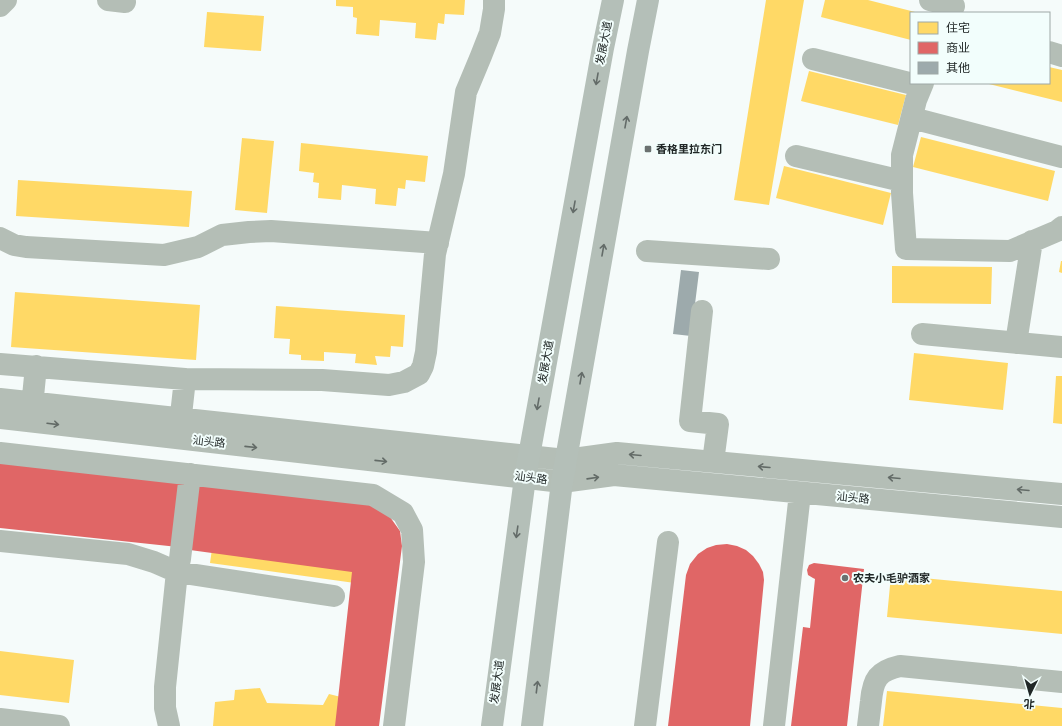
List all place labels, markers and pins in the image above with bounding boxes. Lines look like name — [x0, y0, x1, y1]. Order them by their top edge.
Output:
place label: 香格里拉东门 — [656, 143, 722, 156]
marker: 香格里拉东门 — [643, 144, 653, 154]
place label: 农夫小毛驴酒家 — [853, 572, 930, 585]
marker: 农夫小毛驴酒家 — [840, 573, 850, 583]

